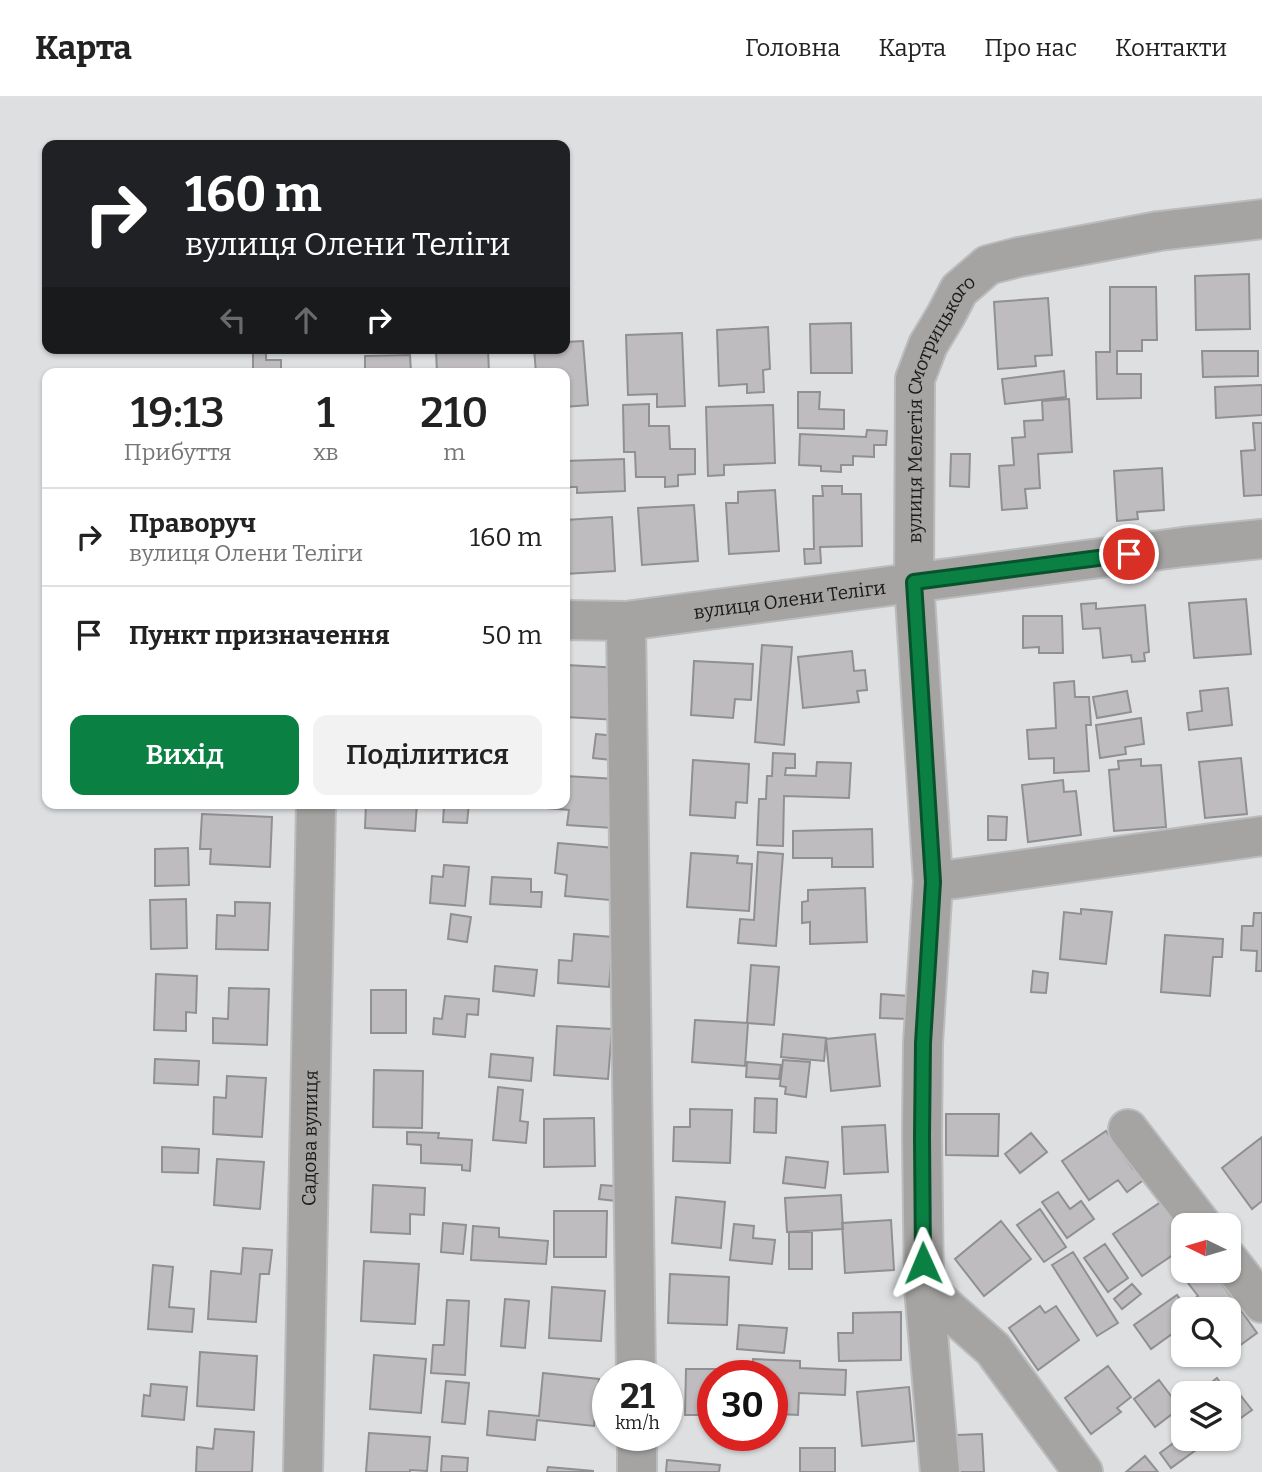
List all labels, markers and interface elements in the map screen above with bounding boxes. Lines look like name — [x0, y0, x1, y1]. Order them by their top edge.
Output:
text: Карта — [35, 28, 132, 68]
text: Головна — [745, 34, 840, 62]
text: Карта — [878, 34, 946, 62]
text: Про нас — [984, 34, 1077, 62]
text: Контакти — [1115, 34, 1227, 62]
text: 160 m — [185, 165, 322, 224]
icon: right — [70, 168, 161, 259]
text: вулиця Олени Теліги — [185, 225, 510, 263]
street label: вулиця Мелетія Смотрицького — [903, 270, 980, 543]
icon: left — [214, 301, 252, 339]
icon: ahead — [287, 301, 325, 339]
icon: right — [360, 301, 398, 339]
text: 19:13 — [131, 388, 225, 438]
text: 1 — [317, 388, 335, 438]
text: 210 — [420, 388, 488, 438]
text: Прибуття — [124, 438, 232, 466]
text: хв — [313, 438, 339, 466]
text: m — [443, 438, 465, 466]
text: Праворуч — [129, 508, 256, 539]
icon: right — [70, 518, 108, 556]
text: 160 m — [470, 522, 542, 553]
pin — [1099, 524, 1159, 584]
icon: arrive — [1110, 535, 1148, 573]
text: вулиця Олени Теліги — [129, 539, 363, 567]
street label: вулиця Олени Теліги — [692, 576, 887, 624]
icon: arrive — [70, 616, 108, 654]
text: Пункт призначення — [129, 620, 390, 651]
text: 50 m — [481, 620, 542, 651]
button: Вихід — [70, 715, 299, 795]
button: Поділитися — [313, 715, 542, 795]
street label: Садова вулиця — [297, 1070, 323, 1206]
north arrow — [1171, 1213, 1241, 1283]
map controls — [1171, 1213, 1241, 1451]
position arrow — [886, 1226, 960, 1300]
button: search — [1171, 1297, 1241, 1367]
speed limit sign: 30 — [697, 1360, 788, 1451]
text: 21 — [620, 1375, 655, 1417]
button: layers — [1171, 1381, 1241, 1451]
text: km/h — [615, 1412, 660, 1434]

